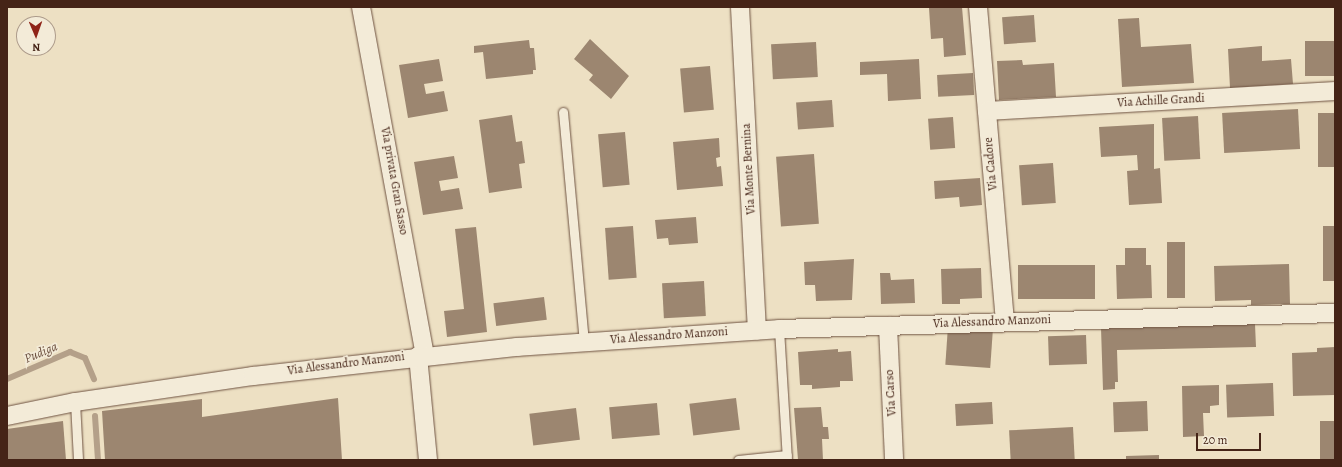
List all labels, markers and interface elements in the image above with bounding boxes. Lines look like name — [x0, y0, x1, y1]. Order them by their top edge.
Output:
north arrow — [16, 16, 56, 56]
text: N — [32, 40, 41, 55]
street label: Via Achille Grandi — [1117, 92, 1205, 110]
street label: Via Monte Bernina — [739, 123, 759, 215]
street label: Via privata Gran Sasso — [377, 126, 411, 236]
street label: Via Cadore — [981, 137, 1001, 191]
street label: Via Alessandro Manzoni — [933, 313, 1051, 331]
street label: Via Alessandro Manzoni — [610, 325, 728, 347]
water label: Pudiga — [22, 339, 60, 367]
street label: Via Alessandro Manzoni — [287, 350, 405, 378]
street label: Via Carso — [883, 369, 899, 417]
scale bar — [1198, 425, 1263, 451]
text: 20 m — [1203, 432, 1227, 448]

